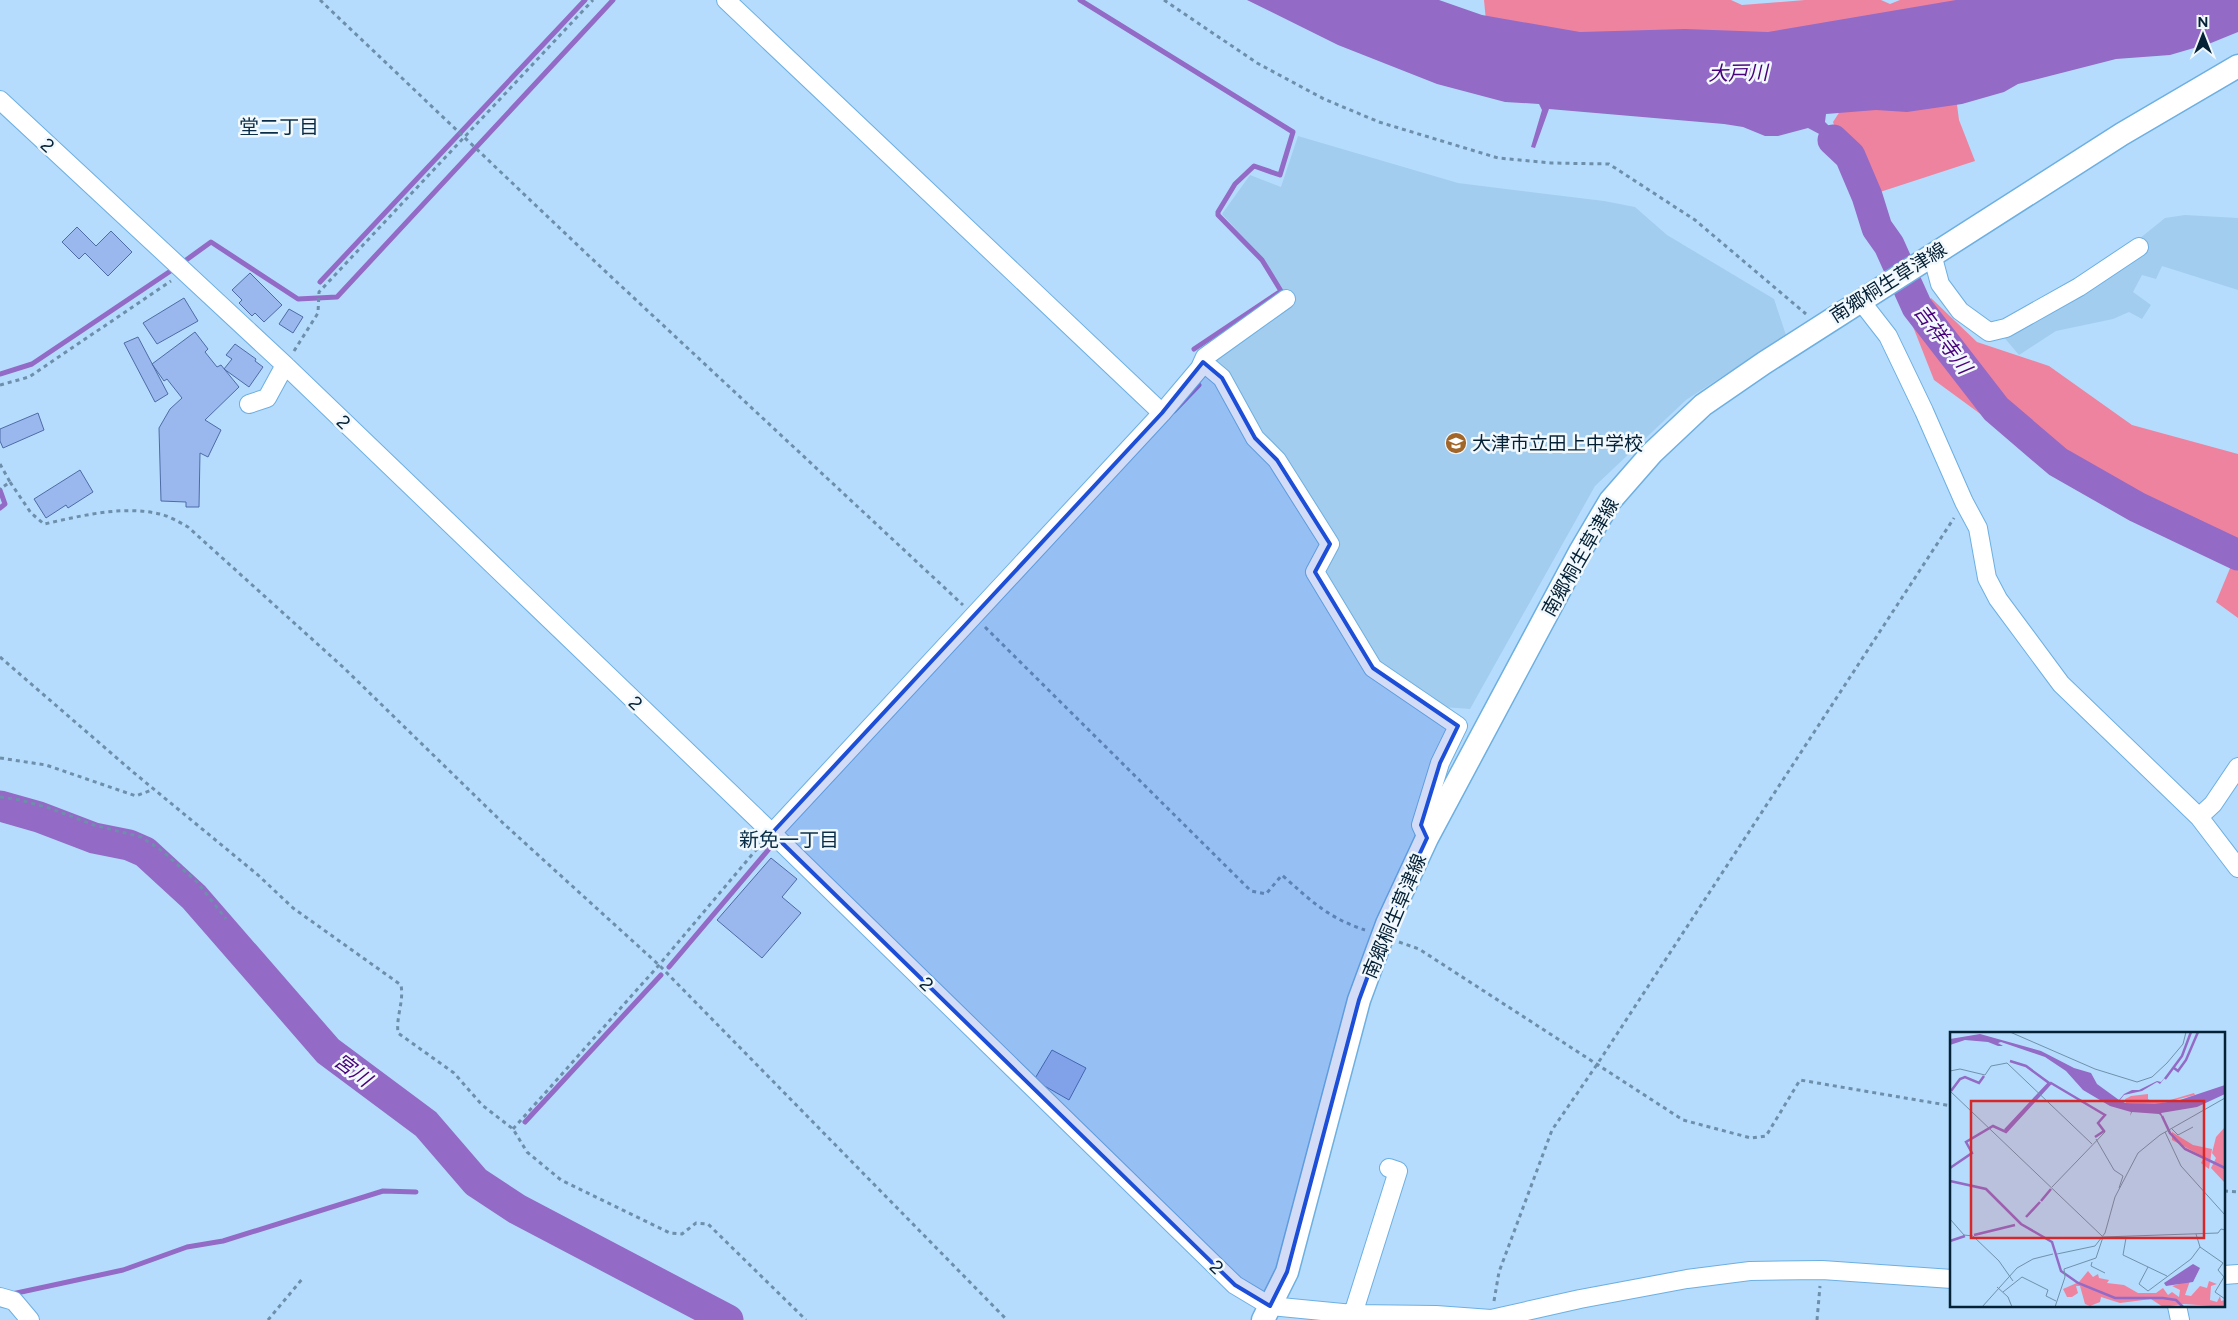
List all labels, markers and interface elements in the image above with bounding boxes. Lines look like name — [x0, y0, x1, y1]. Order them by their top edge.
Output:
north arrow — [2178, 10, 2228, 60]
text: N — [2198, 14, 2208, 31]
water label: 大戸川 — [1708, 60, 1770, 86]
district label: 堂二丁目 — [239, 115, 319, 139]
street label: 2 — [36, 133, 59, 157]
street label: 南郷桐生草津線 — [1826, 237, 1951, 327]
water label: 吉祥寺川 — [1909, 300, 1978, 380]
street label: 2 — [332, 410, 355, 434]
school or university icon: 大津市立田上中学校 — [1444, 431, 1468, 455]
place label: 大津市立田上中学校 — [1472, 432, 1643, 455]
street label: 南郷桐生草津線 — [1537, 494, 1624, 621]
street label: 2 — [624, 691, 647, 715]
district label: 新免一丁目 — [739, 828, 839, 852]
street label: 南郷桐生草津線 — [1358, 850, 1431, 982]
street label: 2 — [915, 972, 938, 996]
inset map — [1950, 1032, 2226, 1308]
water label: 宮川 — [330, 1048, 378, 1093]
street label: 2 — [1205, 1255, 1228, 1279]

